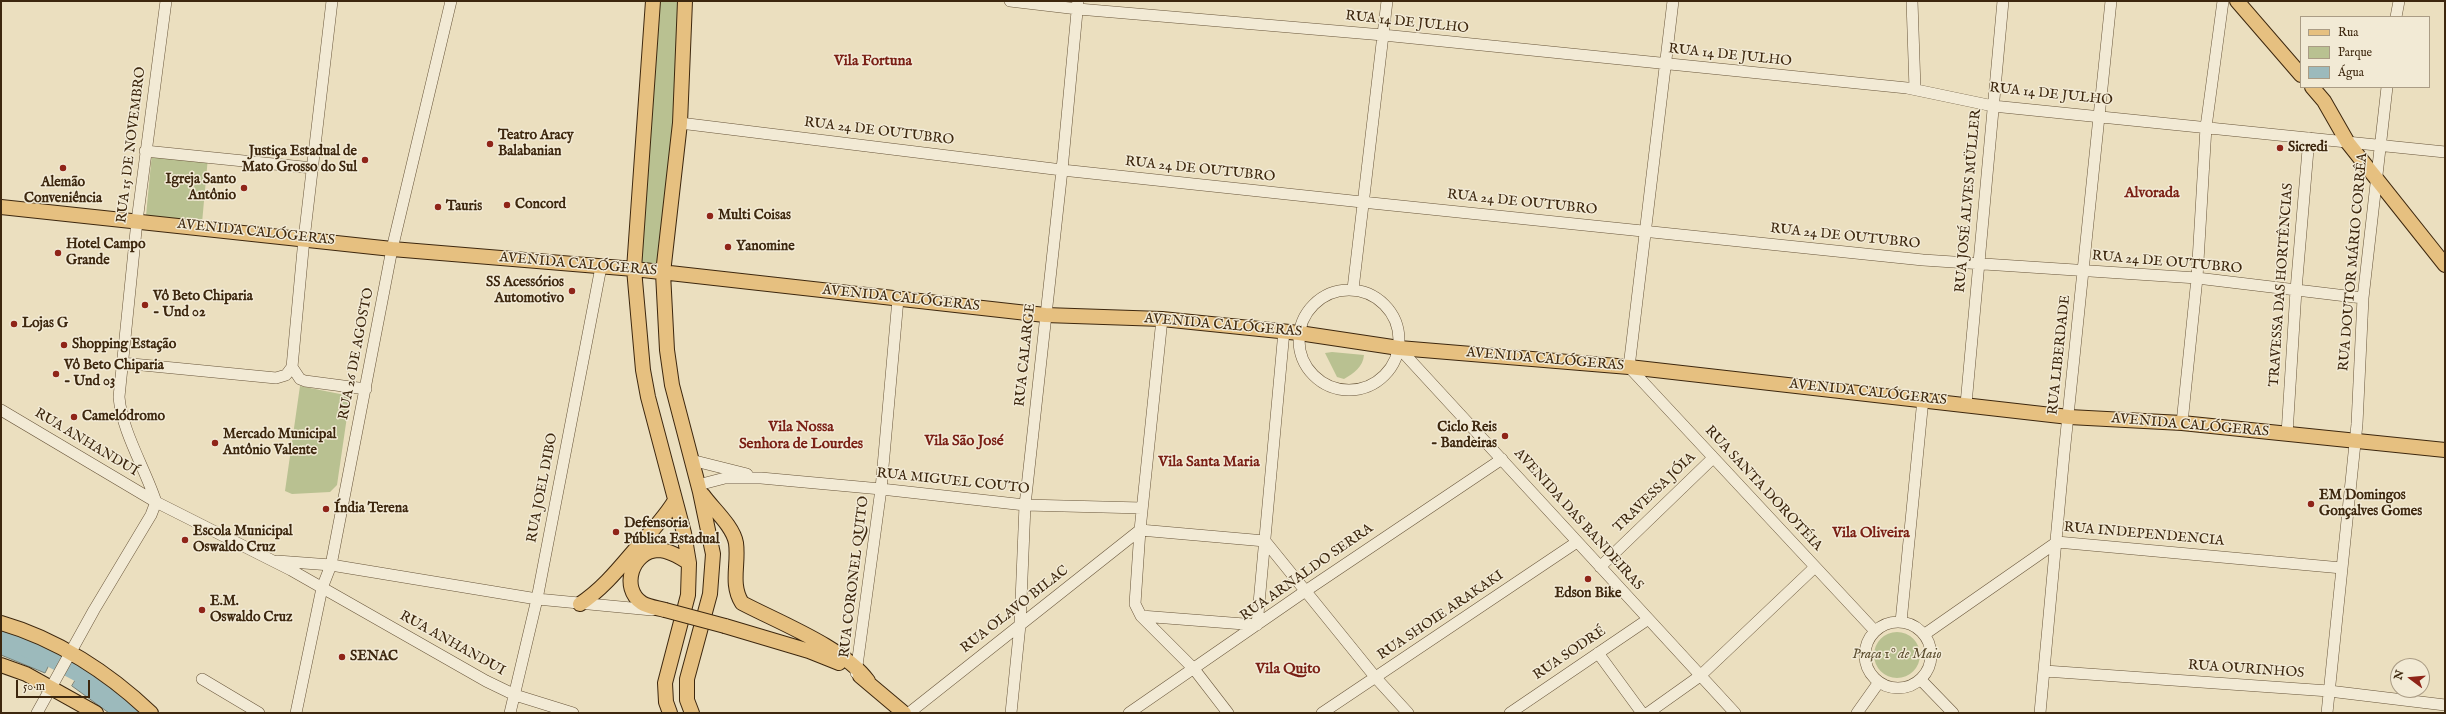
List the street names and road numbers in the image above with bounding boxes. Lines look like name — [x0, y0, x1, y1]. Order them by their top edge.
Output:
street label: RUA 14 DE JULHO — [1345, 8, 1469, 38]
street label: RUA 14 DE JULHO — [1668, 41, 1792, 71]
street label: RUA 15 DE NOVEMBRO — [114, 66, 150, 224]
street label: RUA 14 DE JULHO — [1989, 80, 2113, 110]
street label: RUA JOSÉ ALVES MÜLLER — [1953, 109, 1985, 293]
street label: RUA 24 DE OUTUBRO — [803, 114, 955, 150]
street label: RUA DOUTOR MÁRIO CORRÊA — [2336, 152, 2372, 372]
street label: RUA 24 DE OUTUBRO — [1124, 154, 1276, 186]
street label: TRAVESSA DAS HORTÊNCIAS — [2266, 183, 2298, 387]
street label: RUA 24 DE OUTUBRO — [1446, 187, 1598, 219]
street label: AVENIDA CALÓGERAS — [176, 216, 336, 250]
street label: RUA 24 DE OUTUBRO — [1769, 221, 1921, 253]
street label: RUA 24 DE OUTUBRO — [2091, 248, 2243, 278]
street label: AVENIDA CALÓGERAS — [498, 250, 658, 280]
street label: AVENIDA CALÓGERAS — [821, 282, 981, 316]
street label: RUA 26 DE AGOSTO — [336, 287, 378, 421]
street label: RUA LIBERDADE — [2045, 294, 2075, 416]
street label: RUA CALARGE — [1012, 302, 1040, 408]
street label: AVENIDA CALÓGERAS — [1143, 311, 1303, 341]
street label: AVENIDA CALÓGERAS — [1465, 345, 1625, 375]
street label: AVENIDA CALÓGERAS — [1788, 376, 1948, 410]
street label: RUA ANHANDUÍ — [31, 405, 141, 481]
street label: AVENIDA CALÓGERAS — [2110, 411, 2270, 441]
street label: RUA SANTA DOROTÉIA — [1701, 423, 1825, 555]
street label: RUA JOEL DIBO — [524, 432, 562, 544]
street label: AVENIDA DAS BANDEIRAS — [1510, 446, 1646, 594]
street label: TRAVESSA JÓIA — [1610, 450, 1700, 536]
street label: RUA MIGUEL COUTO — [876, 466, 1030, 498]
street label: RUA CORONEL QUITO — [837, 495, 873, 659]
street label: RUA INDEPENDENCIA — [2063, 520, 2225, 550]
street label: RUA ARNALDO SERRA — [1237, 521, 1377, 625]
street label: RUA OLAVO BILAC — [958, 563, 1072, 657]
street label: RUA SHOIE ARAKAKI — [1375, 568, 1507, 664]
street label: RUA ANHANDUI — [396, 608, 508, 680]
street label: RUA SODRÉ — [1531, 624, 1609, 684]
street label: RUA OURINHOS — [2187, 658, 2305, 682]

